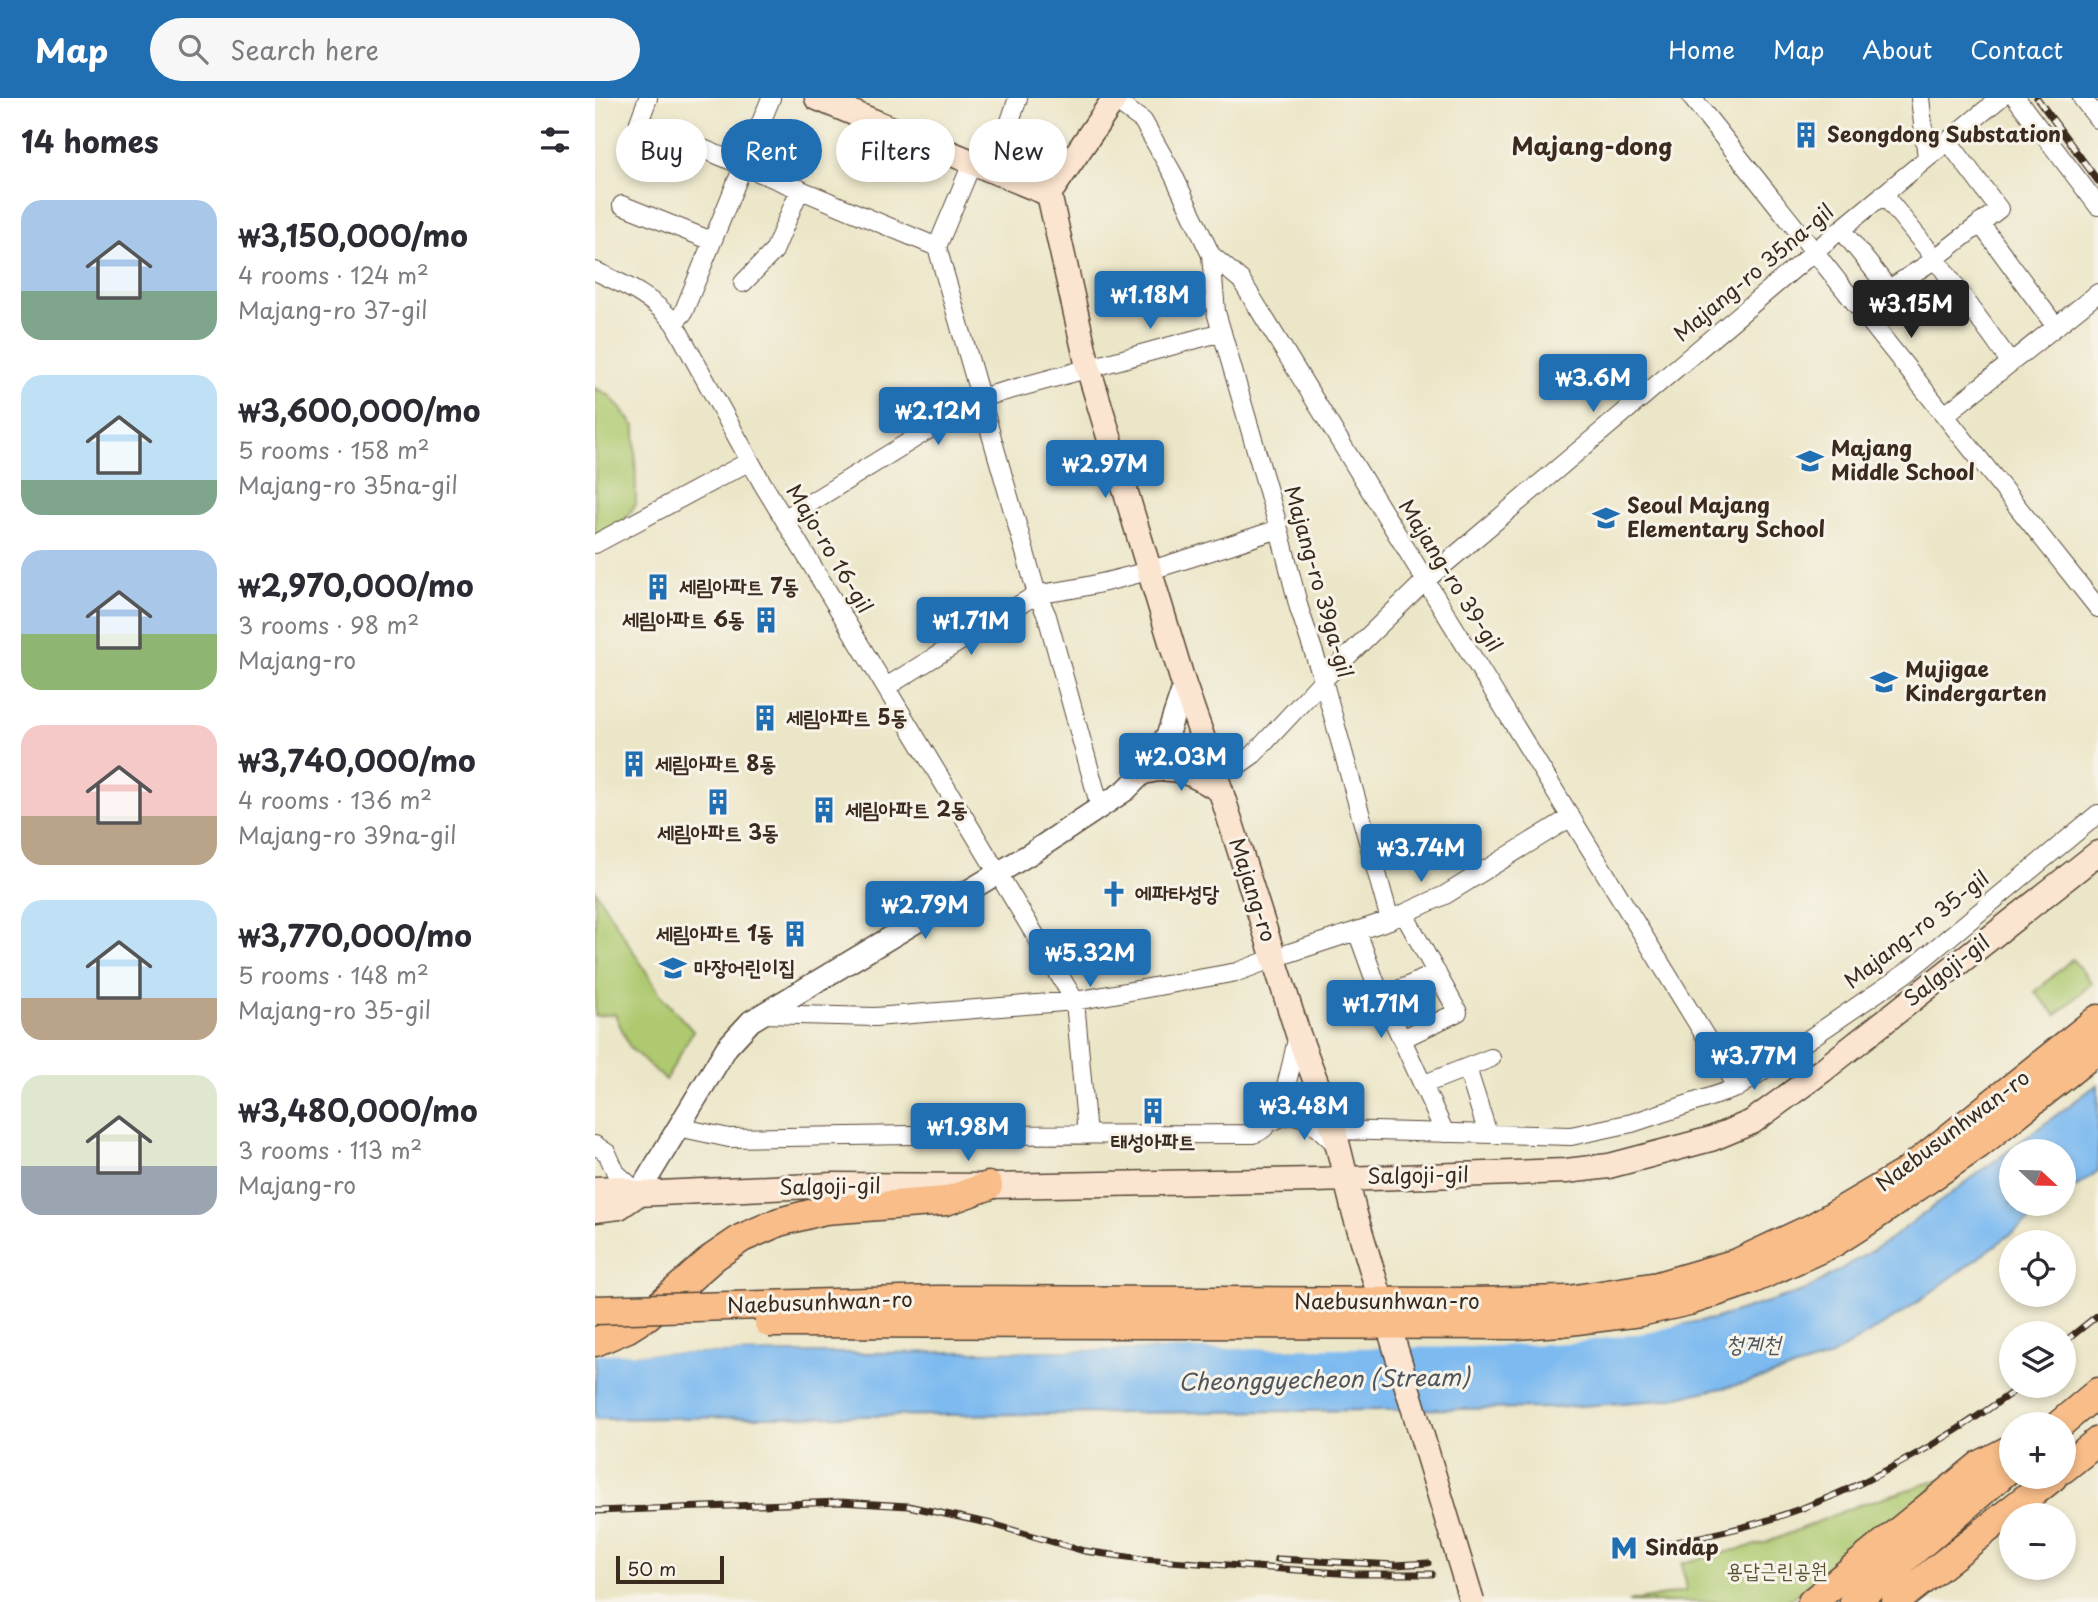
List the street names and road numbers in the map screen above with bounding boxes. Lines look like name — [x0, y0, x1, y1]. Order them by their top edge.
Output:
street label: Majang-ro 35na-gil — [1666, 195, 1840, 348]
street label: Majo-ro 16-gil — [779, 477, 882, 619]
street label: Majang-ro 39ga-gil — [1277, 482, 1363, 681]
street label: Majang-ro 39-gil — [1392, 492, 1512, 658]
street label: Majang-ro — [1222, 833, 1286, 946]
street label: Majang-ro 35-gil — [1836, 862, 1995, 995]
street label: Salgoji-gil — [1896, 925, 1996, 1013]
street label: Naebusunhwan-ro — [1868, 1061, 2035, 1198]
street label: Salgoji-gil — [1367, 1157, 1469, 1191]
street label: Salgoji-gil — [779, 1168, 881, 1202]
street label: Naebusunhwan-ro — [727, 1282, 913, 1320]
street label: Naebusunhwan-ro — [1294, 1284, 1480, 1316]

